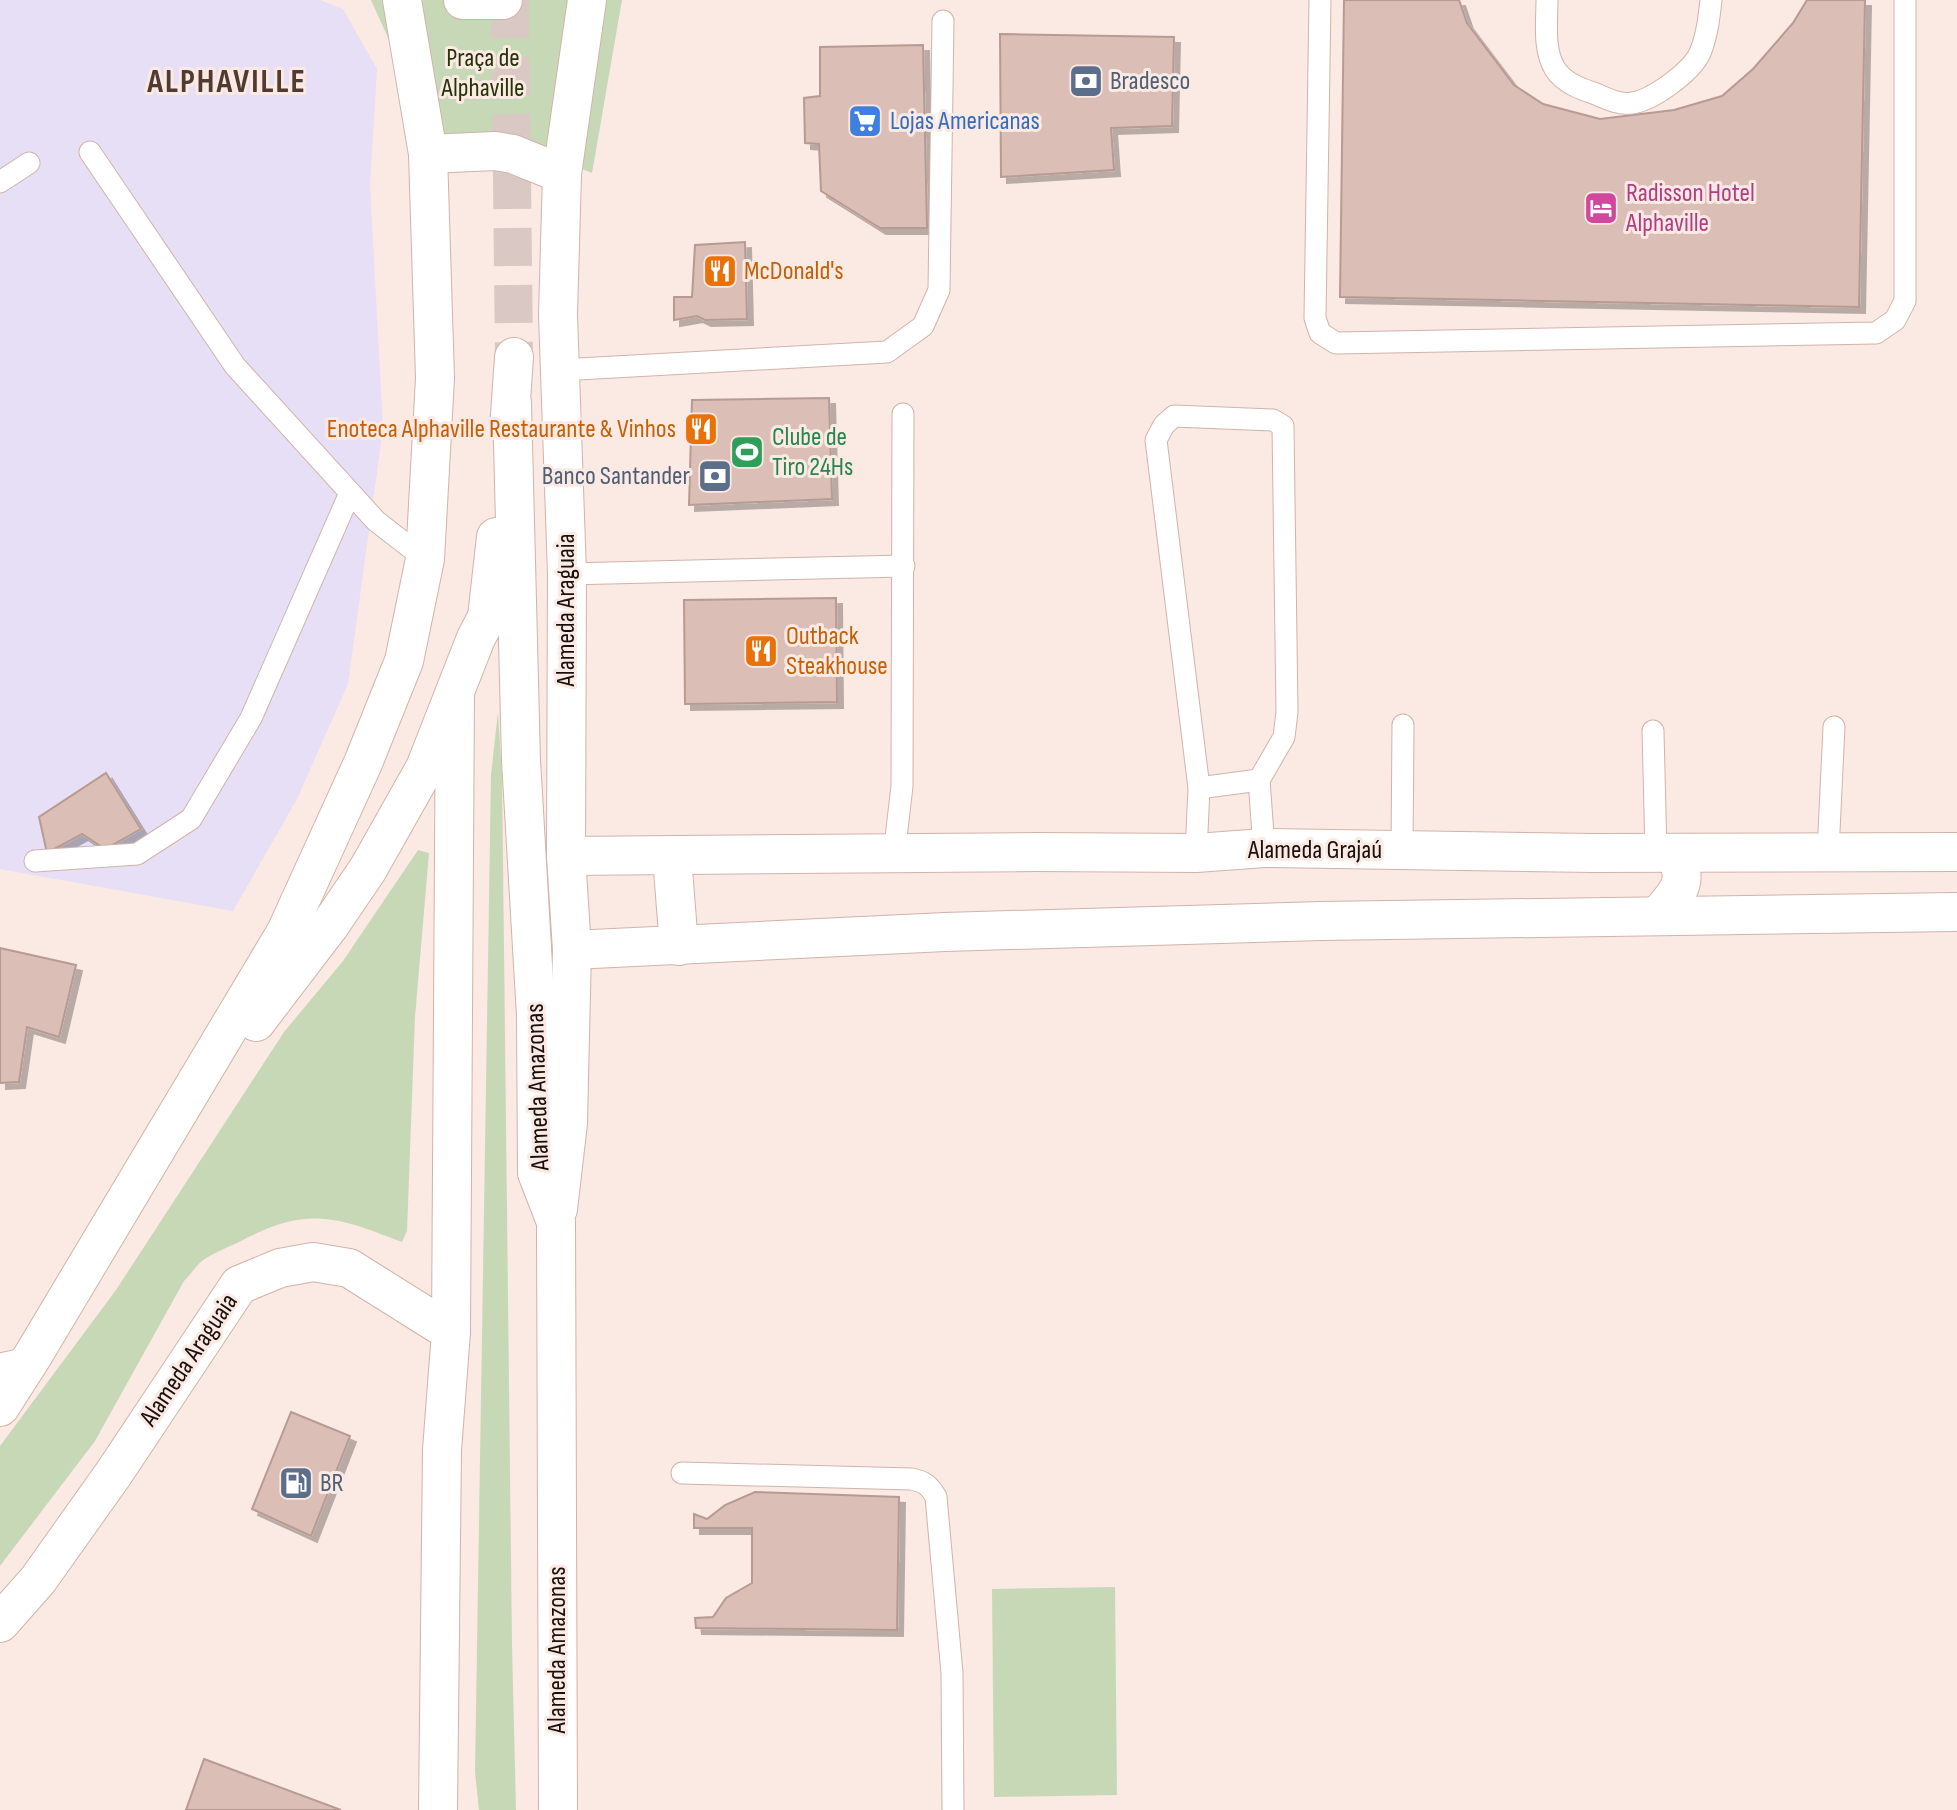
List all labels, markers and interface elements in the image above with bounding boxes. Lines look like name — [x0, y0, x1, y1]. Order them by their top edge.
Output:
park label: Praça de Alphaville — [440, 43, 525, 104]
district label: ALPHAVILLE — [146, 62, 307, 102]
bank icon: Bradesco — [1067, 62, 1105, 100]
place label: Bradesco — [1110, 66, 1190, 97]
supermarket icon: Lojas Americanas — [846, 102, 884, 140]
place label: Lojas Americanas — [890, 106, 1040, 137]
place label: Radisson Hotel Alphaville — [1625, 178, 1755, 239]
hotel icon: Radisson Hotel Alphaville — [1582, 189, 1620, 227]
restaurant icon: McDonald's — [701, 252, 739, 290]
place label: McDonald's — [744, 256, 844, 287]
restaurant icon: Enoteca Alphaville Restaurante & Vinhos — [682, 410, 720, 448]
place label: Enoteca Alphaville Restaurante & Vinhos — [327, 414, 676, 445]
place label: Clube de Tiro 24Hs — [772, 422, 853, 483]
sports icon: Clube de Tiro 24Hs — [728, 433, 766, 471]
bank icon: Banco Santander — [696, 457, 734, 495]
place label: Banco Santander — [542, 461, 691, 492]
street label: Alameda Araguaia — [551, 533, 582, 688]
place label: Outback Steakhouse — [786, 621, 888, 682]
restaurant icon: Outback Steakhouse — [742, 632, 780, 670]
street label: Alameda Grajaú — [1247, 835, 1382, 866]
street label: Alameda Amazonas — [520, 1003, 556, 1172]
street label: Alameda Araguaia — [133, 1288, 245, 1433]
fuel station icon: BR — [277, 1464, 315, 1502]
place label: BR — [320, 1468, 344, 1499]
street label: Alameda Amazonas — [542, 1567, 573, 1735]

